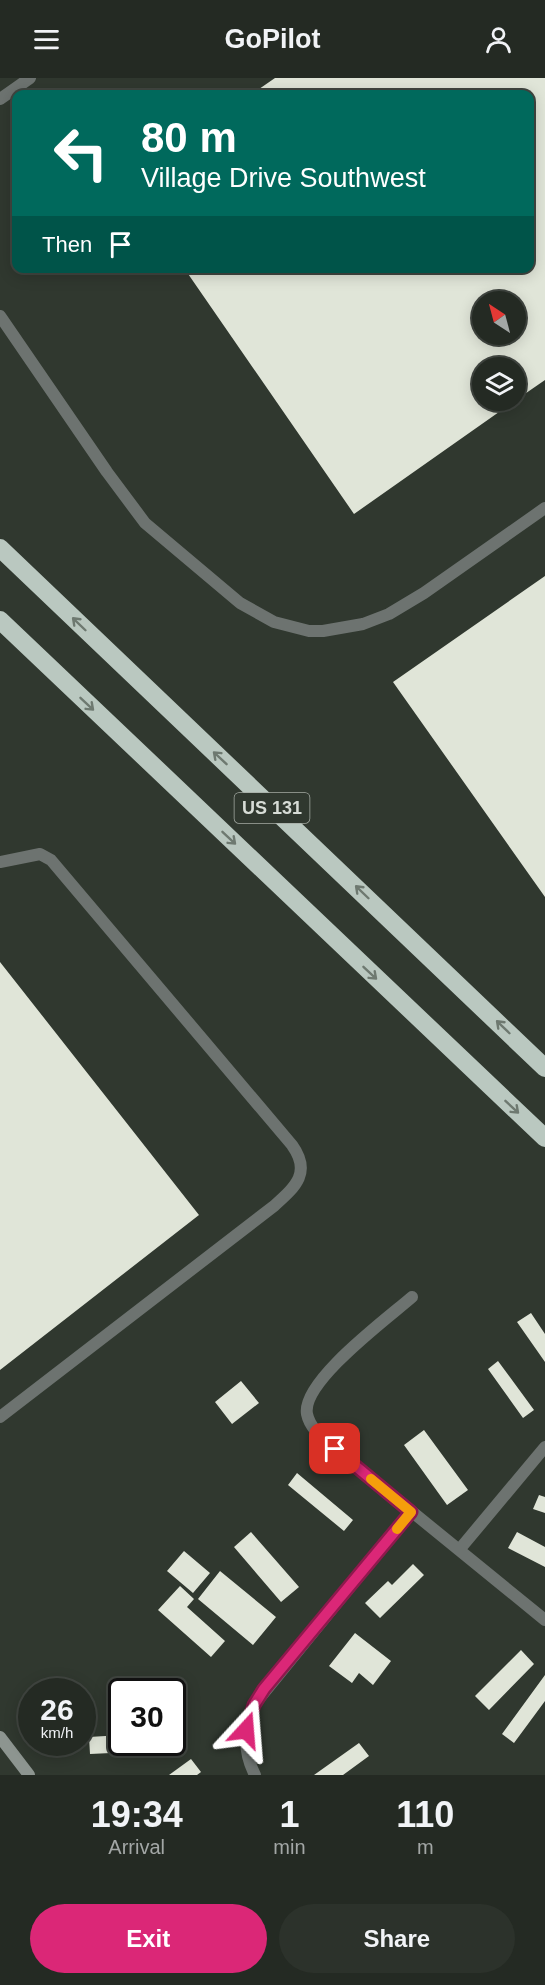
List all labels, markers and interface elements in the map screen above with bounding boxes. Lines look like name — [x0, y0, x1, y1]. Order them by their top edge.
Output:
icon: menu — [30, 23, 63, 56]
icon: person — [482, 23, 515, 56]
text: GoPilot — [225, 24, 321, 54]
icon: left — [42, 114, 120, 192]
text: 80 m — [141, 114, 237, 161]
text: Village Drive Southwest — [141, 163, 426, 193]
icon: arrive — [104, 228, 137, 261]
text: Then — [42, 232, 92, 257]
north arrow — [472, 291, 526, 345]
map controls — [472, 291, 526, 411]
button: layers — [472, 357, 526, 411]
one-way arrow — [71, 617, 86, 631]
one-way arrow — [80, 697, 95, 712]
one-way arrow — [213, 752, 228, 766]
road number: US 131 — [234, 793, 310, 823]
one-way arrow — [221, 831, 236, 846]
one-way arrow — [354, 885, 369, 900]
one-way arrow — [363, 965, 378, 980]
one-way arrow — [495, 1020, 510, 1034]
one-way arrow — [504, 1100, 519, 1114]
pin — [309, 1423, 360, 1474]
icon: arrive — [318, 1432, 351, 1465]
speed limit sign: 30 — [108, 1678, 186, 1756]
text: 26 — [40, 1693, 74, 1726]
position arrow — [214, 1698, 278, 1762]
text: km/h — [41, 1724, 73, 1741]
text: 19:34 — [91, 1794, 183, 1835]
text: 1 — [279, 1794, 299, 1835]
text: 110 — [396, 1794, 454, 1835]
text: Arrival — [108, 1836, 165, 1858]
text: min — [273, 1836, 306, 1858]
text: m — [417, 1836, 434, 1858]
button: Exit — [30, 1904, 267, 1973]
button: Share — [279, 1904, 515, 1973]

